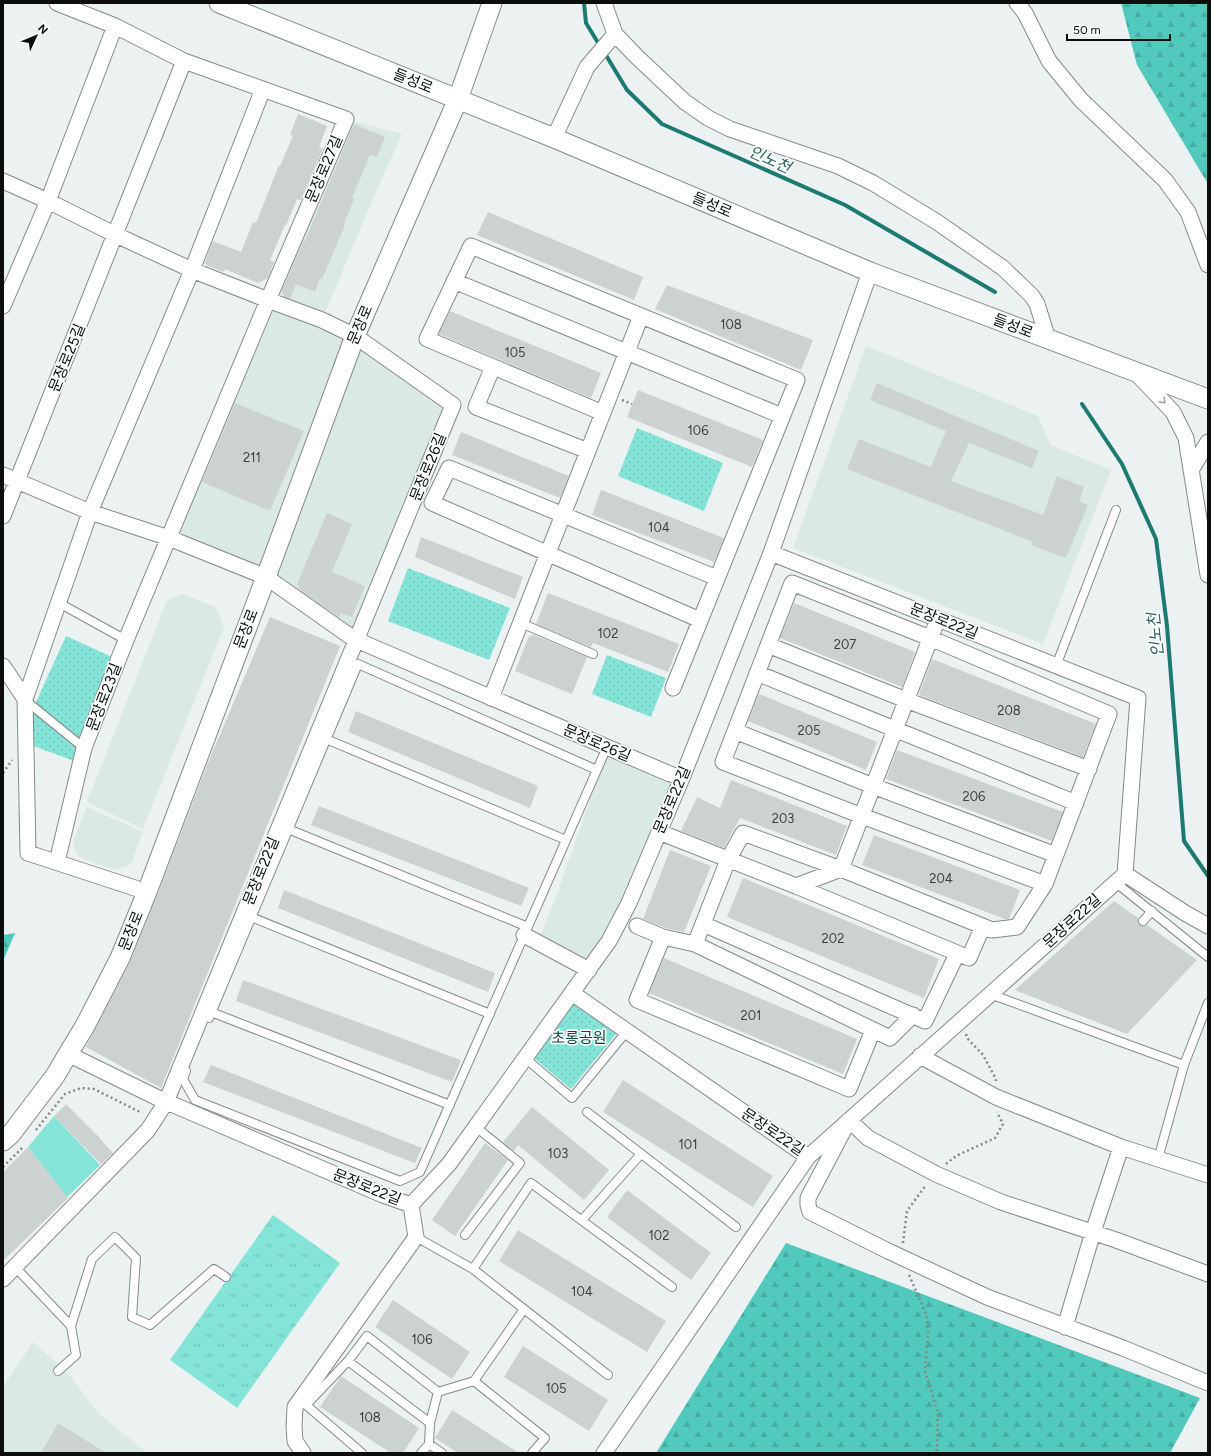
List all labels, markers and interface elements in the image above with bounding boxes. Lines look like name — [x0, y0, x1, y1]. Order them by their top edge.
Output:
north arrow — [16, 16, 56, 56]
scale bar — [1067, 16, 1170, 42]
text: N — [35, 22, 50, 37]
text: 50 m — [1073, 23, 1101, 37]
street label: 들성로 — [390, 65, 436, 97]
street label: 문장로27길 — [302, 133, 346, 205]
water label: 인노천 — [746, 142, 796, 178]
street label: 들성로 — [689, 189, 735, 221]
street label: 문장로 — [344, 302, 376, 348]
street label: 들성로 — [990, 310, 1036, 342]
house number: 108 — [720, 317, 742, 332]
street label: 문장로25길 — [45, 321, 89, 395]
house number: 105 — [504, 345, 526, 360]
one-way arrow — [1158, 396, 1165, 404]
house number: 106 — [687, 423, 709, 438]
street label: 문장로26길 — [406, 430, 450, 504]
house number: 211 — [243, 450, 261, 465]
house number: 104 — [648, 520, 670, 535]
street label: 문장로22길 — [907, 599, 981, 643]
street label: 문장로 — [230, 606, 262, 652]
water label: 인노천 — [1144, 610, 1167, 658]
house number: 102 — [598, 626, 618, 641]
house number: 207 — [834, 637, 856, 652]
street label: 문장로23길 — [83, 660, 125, 734]
house number: 208 — [997, 703, 1021, 718]
street label: 문장로26길 — [560, 721, 634, 765]
house number: 205 — [797, 723, 821, 738]
street label: 문장로22길 — [650, 763, 694, 837]
house number: 206 — [963, 789, 985, 804]
house number: 203 — [772, 811, 794, 826]
street label: 문장로22길 — [239, 834, 283, 908]
house number: 204 — [929, 871, 953, 886]
street label: 문장로22길 — [1039, 890, 1105, 952]
street label: 문장로 — [115, 908, 147, 954]
house number: 202 — [822, 931, 844, 946]
house number: 201 — [741, 1008, 761, 1023]
park label: 초롱공원 — [551, 1029, 607, 1047]
street label: 문장로22길 — [738, 1104, 808, 1160]
house number: 101 — [678, 1137, 698, 1152]
house number: 103 — [548, 1146, 568, 1161]
street label: 문장로22길 — [330, 1165, 404, 1209]
house number: 102 — [649, 1228, 669, 1243]
house number: 104 — [571, 1284, 593, 1299]
house number: 106 — [411, 1332, 433, 1347]
house number: 105 — [545, 1381, 567, 1396]
house number: 108 — [359, 1410, 381, 1425]

